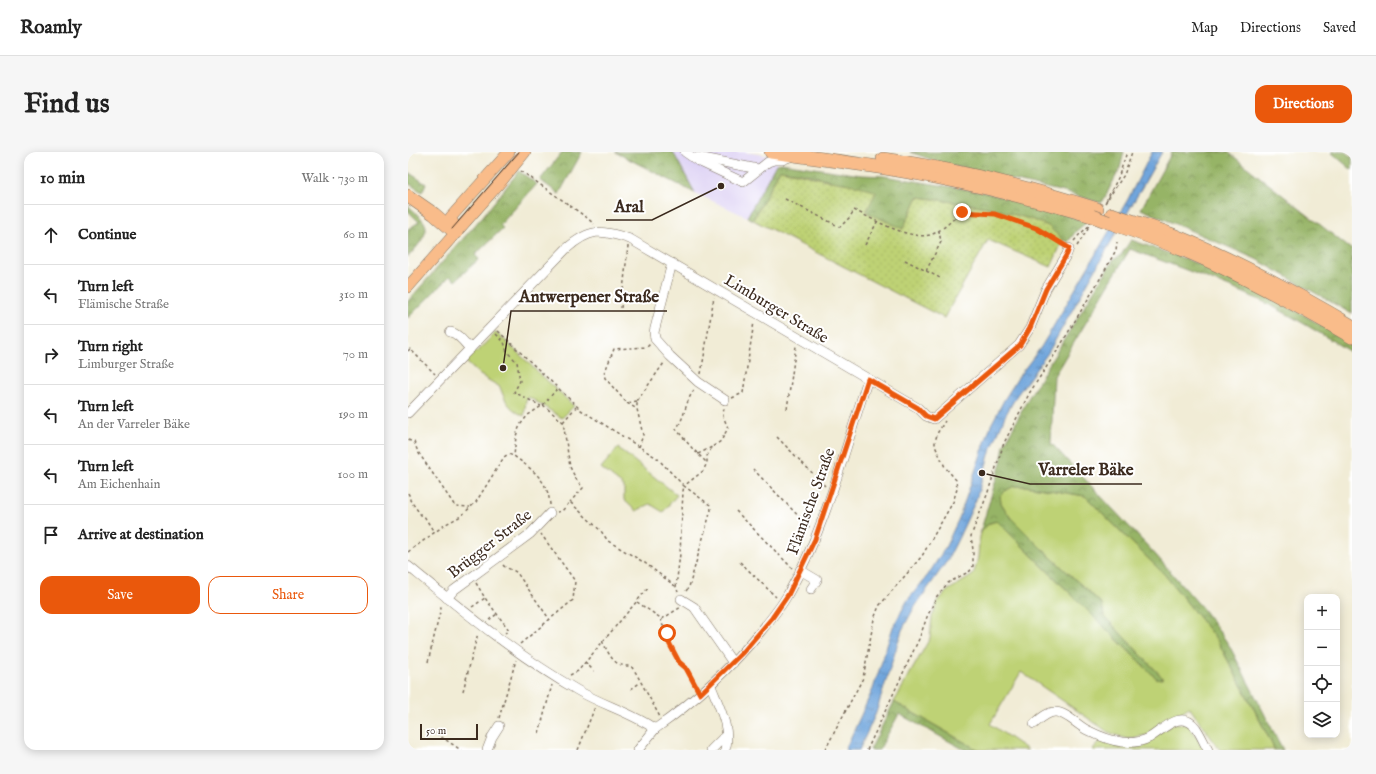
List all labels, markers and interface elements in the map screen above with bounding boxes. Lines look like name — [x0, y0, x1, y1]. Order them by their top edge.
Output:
text: Roamly — [20, 16, 82, 40]
text: Map — [1191, 19, 1218, 37]
text: Directions — [1240, 19, 1301, 37]
text: Saved — [1323, 19, 1356, 37]
button: Directions — [1255, 85, 1352, 123]
text: Find us — [24, 87, 110, 122]
text: 10 min — [40, 168, 85, 189]
text: Walk · 730 m — [302, 170, 368, 187]
callout: Aral — [606, 191, 652, 220]
text: Aral — [613, 197, 644, 218]
route end — [953, 203, 971, 221]
icon: ahead — [40, 224, 62, 246]
text: Continue — [78, 225, 136, 244]
text: 60 m — [343, 226, 368, 243]
street label: Limburger Straße — [720, 271, 832, 349]
text: Turn left — [78, 277, 134, 296]
callout: Antwerpener Straße — [511, 282, 667, 311]
icon: left — [40, 284, 62, 306]
text: 310 m — [339, 286, 368, 303]
text: Antwerpener Straße — [518, 287, 659, 308]
text: Flämische Straße — [78, 296, 169, 313]
text: Turn right — [78, 337, 143, 356]
icon: right — [40, 344, 62, 366]
text: 70 m — [343, 346, 368, 363]
text: Limburger Straße — [78, 356, 174, 373]
text: Turn left — [78, 397, 134, 416]
icon: left — [40, 404, 62, 426]
text: 190 m — [338, 406, 368, 423]
text: An der Varreler Bäke — [78, 416, 190, 433]
street label: Flämische Straße — [783, 446, 840, 558]
callout: Varreler Bäke — [1030, 455, 1142, 484]
text: Turn left — [78, 457, 134, 476]
text: Varreler Bäke — [1037, 460, 1134, 481]
icon: left — [40, 464, 62, 486]
text: 100 m — [338, 466, 368, 483]
text: Am Eichenhain — [78, 476, 160, 493]
street label: Brügger Straße — [444, 506, 536, 584]
icon: arrive — [40, 524, 62, 546]
text: Arrive at destination — [78, 525, 204, 544]
button: Save — [40, 576, 200, 614]
button: Share — [208, 576, 368, 614]
map controls — [1304, 594, 1340, 738]
button: + — [1304, 594, 1340, 630]
route start — [658, 624, 676, 642]
button: − — [1304, 630, 1340, 666]
button: locate — [1304, 666, 1340, 702]
button: layers — [1304, 702, 1340, 738]
scale bar — [420, 722, 478, 741]
text: 50 m — [426, 724, 446, 738]

